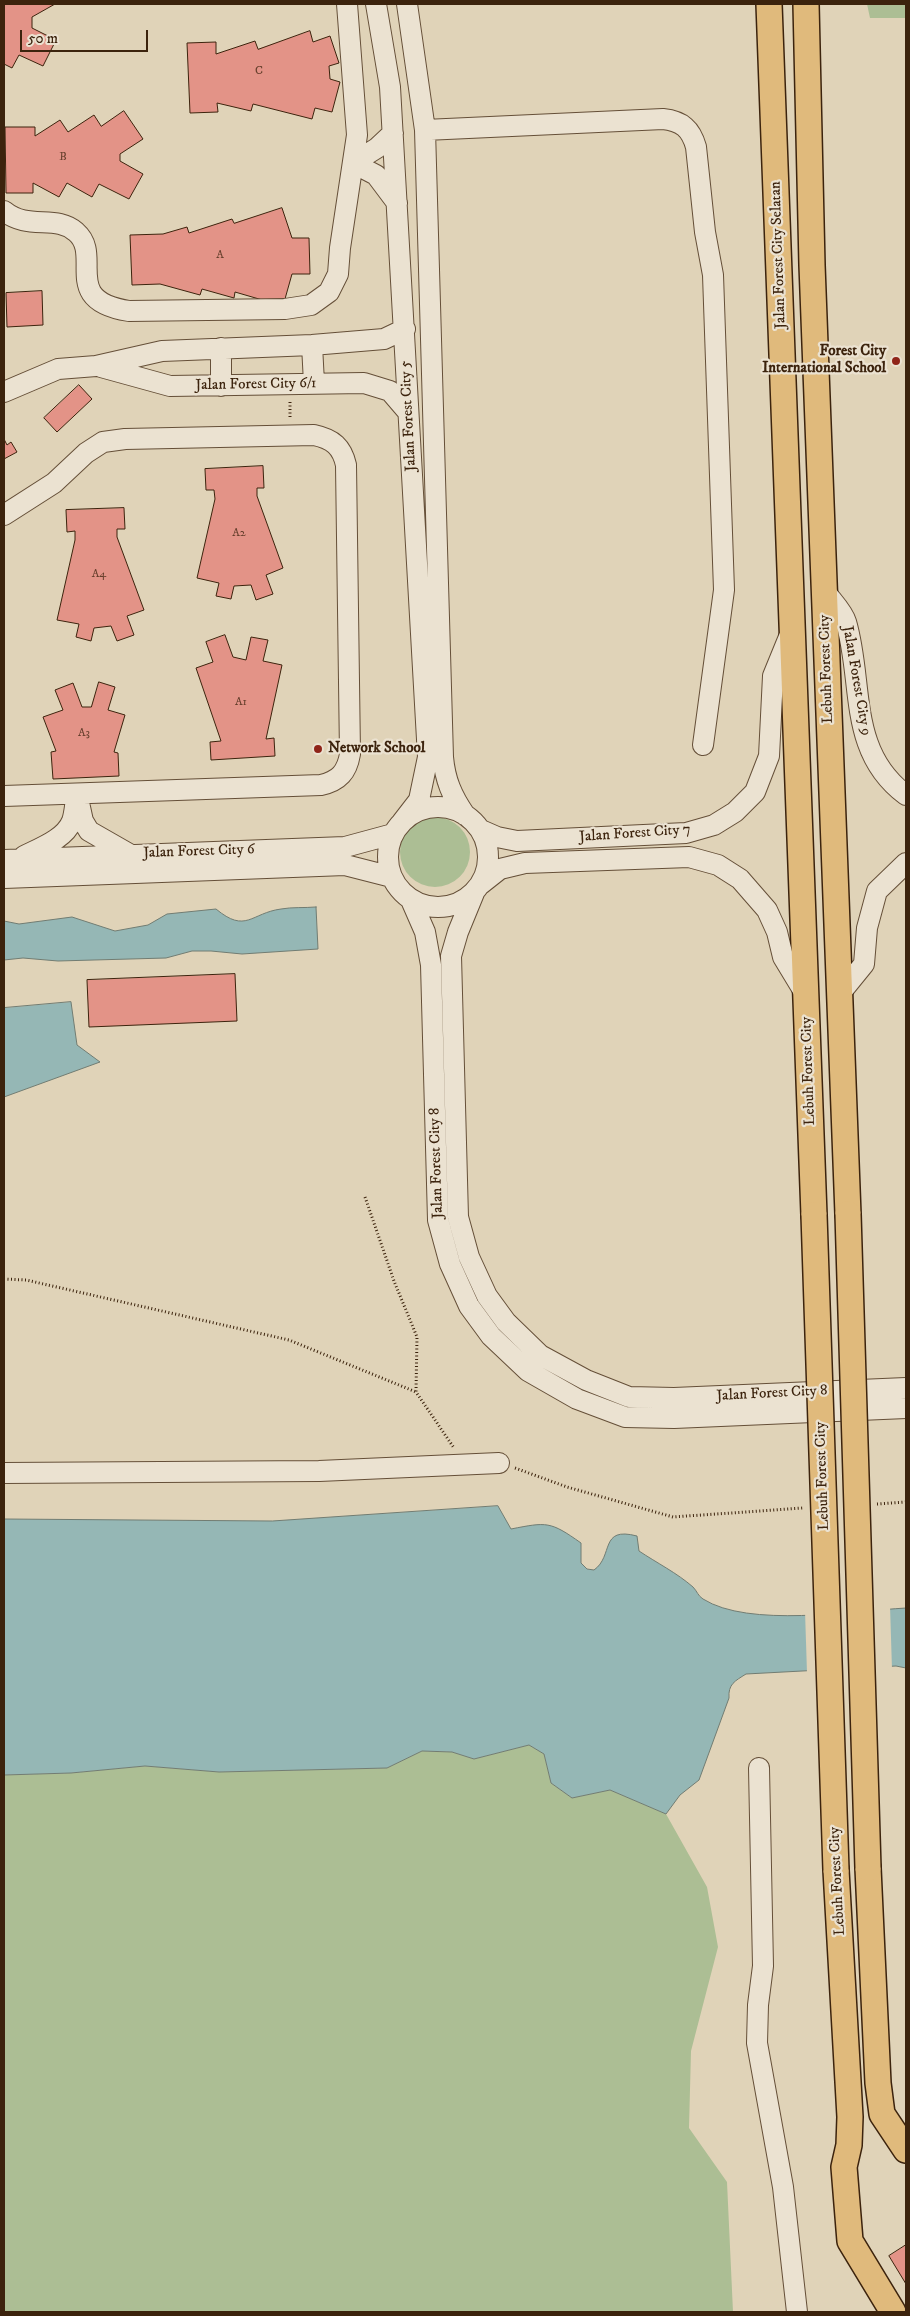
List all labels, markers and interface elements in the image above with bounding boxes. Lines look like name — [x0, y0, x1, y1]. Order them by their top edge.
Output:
scale bar — [22, 20, 150, 52]
text: 50 m — [28, 29, 58, 48]
house number: C — [255, 65, 263, 79]
house number: B — [59, 151, 67, 165]
street label: Jalan Forest City Selatan — [767, 181, 791, 329]
house number: A — [216, 249, 224, 263]
place label: Forest City International School — [762, 343, 886, 378]
marker: Forest City International School — [890, 355, 902, 367]
street label: Jalan Forest City 5 — [397, 360, 421, 472]
street label: Jalan Forest City 6/1 — [195, 375, 317, 395]
house number: A2 — [232, 527, 246, 541]
house number: A4 — [92, 568, 106, 582]
street label: Lebuh Forest City — [816, 614, 838, 724]
street label: Jalan Forest City 9 — [837, 625, 875, 737]
house number: A1 — [235, 696, 247, 710]
house number: A3 — [78, 727, 90, 741]
place label: Network School — [328, 740, 425, 758]
marker: Network School — [312, 743, 324, 755]
street label: Jalan Forest City 7 — [579, 821, 691, 847]
street label: Jalan Forest City 6 — [143, 841, 255, 863]
street label: Lebuh Forest City — [798, 1016, 820, 1126]
street label: Jalan Forest City 8 — [426, 1107, 448, 1219]
street label: Jalan Forest City 8 — [716, 1382, 828, 1406]
street label: Lebuh Forest City — [812, 1421, 834, 1531]
street label: Lebuh Forest City — [826, 1826, 850, 1936]

